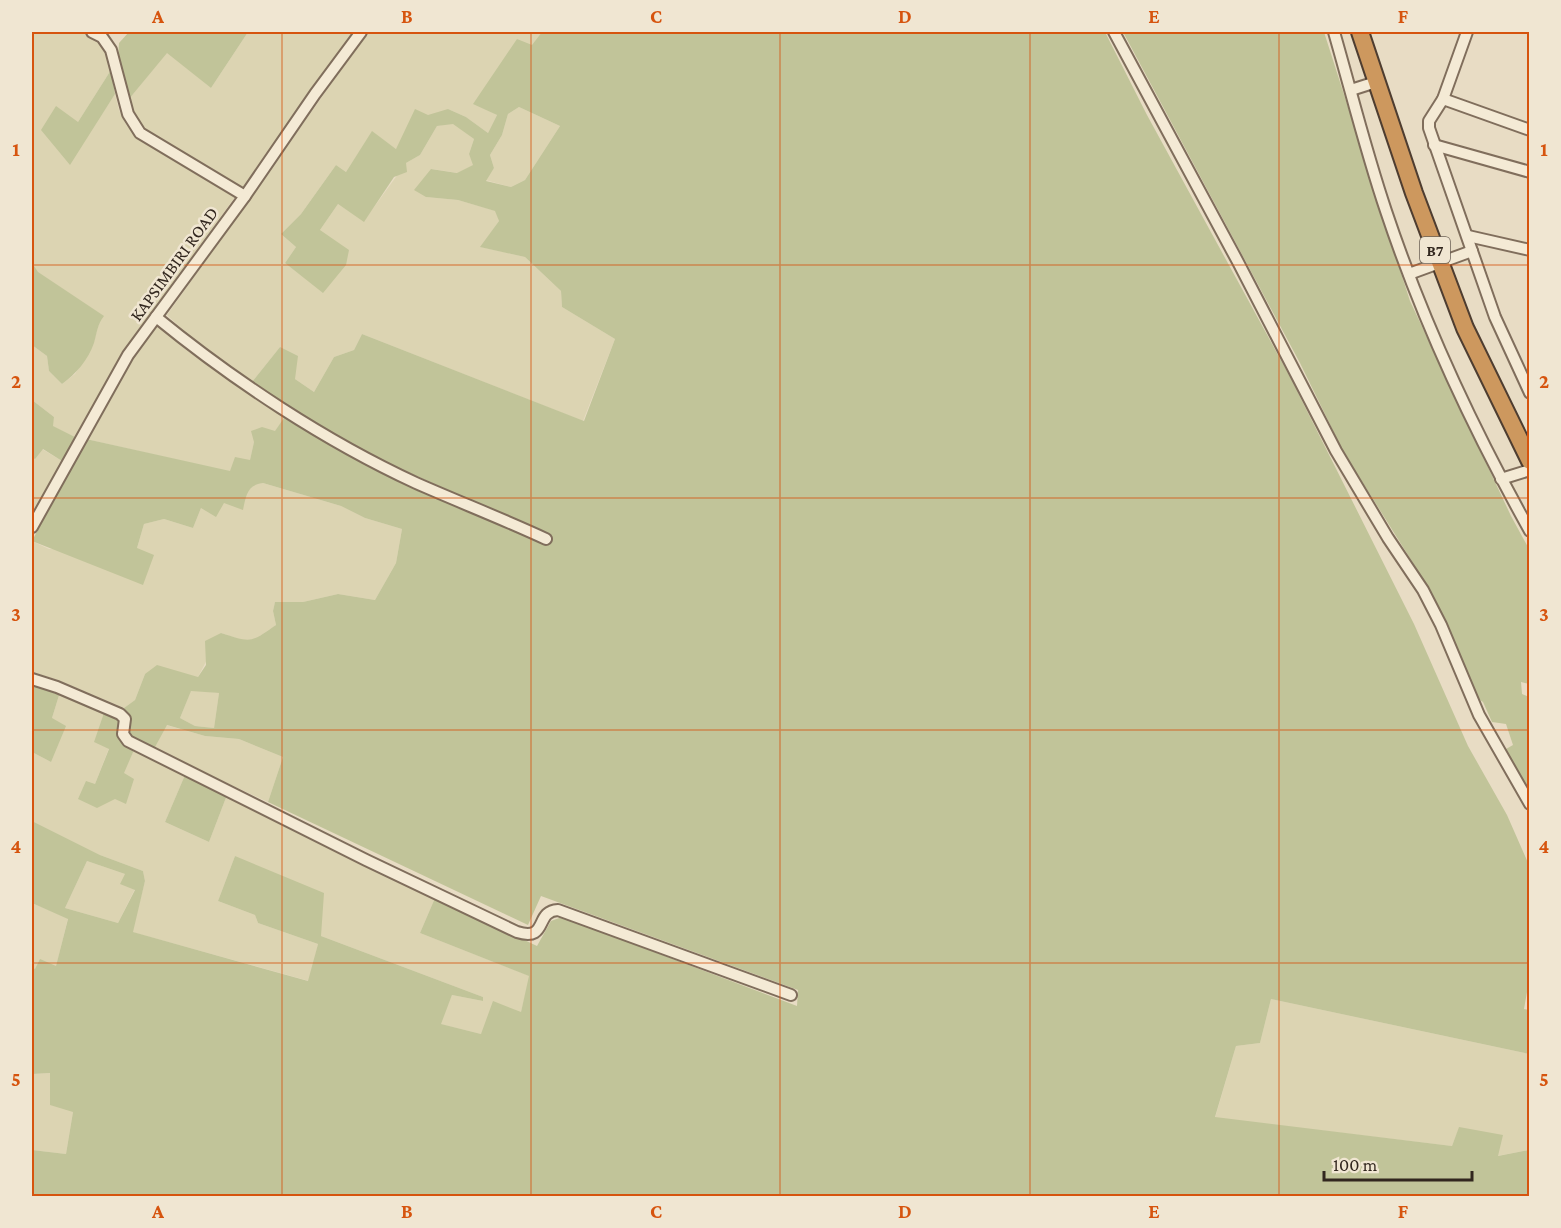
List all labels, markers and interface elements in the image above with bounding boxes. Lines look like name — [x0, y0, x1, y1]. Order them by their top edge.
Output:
text: A — [151, 5, 165, 27]
text: B — [401, 5, 413, 27]
text: C — [650, 5, 662, 27]
text: D — [898, 5, 912, 27]
text: E — [1148, 5, 1160, 27]
text: F — [1398, 5, 1409, 27]
text: 1 — [12, 138, 20, 160]
text: 1 — [1540, 138, 1548, 160]
street label: KAPSIMBIRI ROAD — [126, 203, 222, 325]
road number: B7 — [1420, 237, 1450, 263]
text: 2 — [11, 370, 21, 392]
text: 2 — [1539, 370, 1549, 392]
text: 3 — [11, 603, 21, 625]
text: 3 — [1539, 603, 1549, 625]
text: 4 — [11, 835, 22, 857]
text: 4 — [1539, 835, 1550, 857]
text: 5 — [11, 1068, 21, 1090]
text: 5 — [1539, 1068, 1549, 1090]
scale bar — [1324, 1144, 1472, 1182]
text: 100 m — [1333, 1155, 1378, 1175]
text: A — [151, 1200, 165, 1222]
text: B — [401, 1200, 413, 1222]
text: C — [650, 1200, 662, 1222]
text: D — [898, 1200, 912, 1222]
text: E — [1148, 1200, 1160, 1222]
text: F — [1398, 1200, 1409, 1222]

